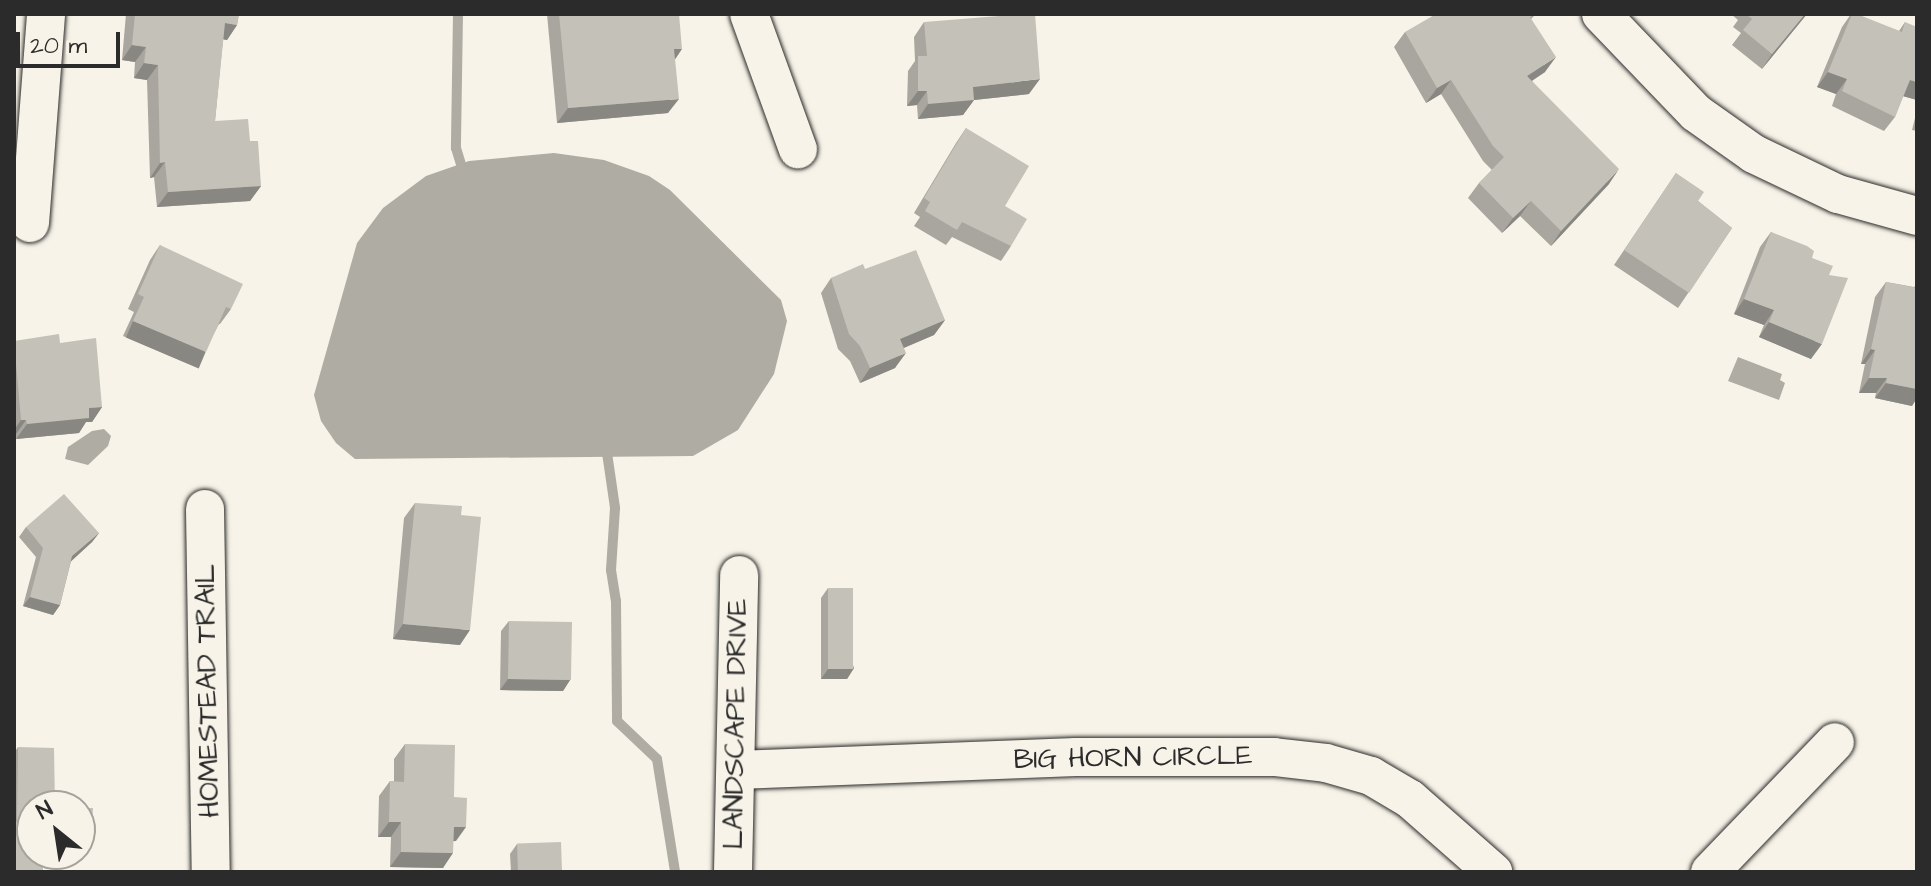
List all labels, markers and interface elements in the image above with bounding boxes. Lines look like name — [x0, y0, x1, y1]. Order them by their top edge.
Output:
scale bar — [20, 16, 124, 66]
text: 20 m — [30, 29, 87, 63]
street label: HOMESTEAD TRAIL — [189, 564, 227, 818]
street label: LANDSCAPE DRIVE — [717, 598, 755, 850]
street label: BIG HORN CIRCLE — [1013, 739, 1253, 777]
north arrow — [16, 790, 96, 870]
text: N — [31, 794, 58, 827]

